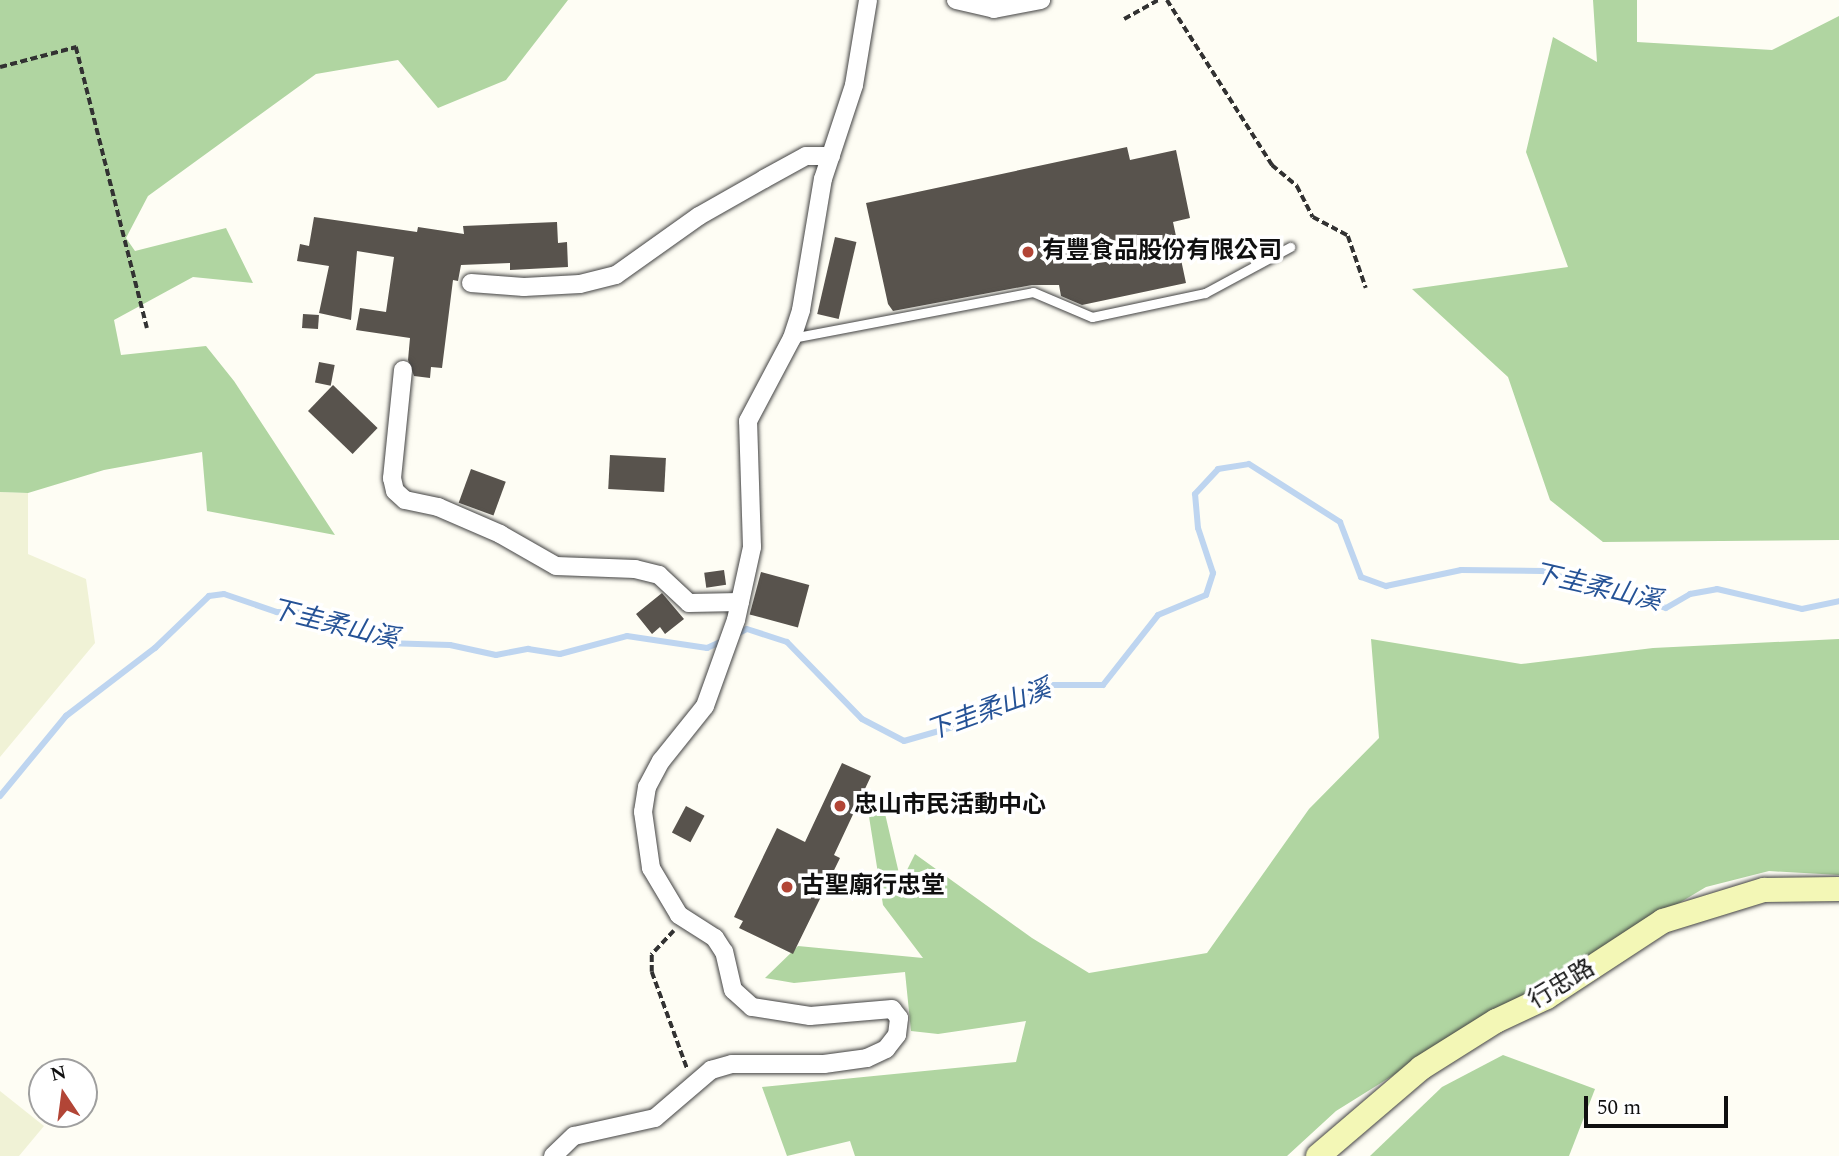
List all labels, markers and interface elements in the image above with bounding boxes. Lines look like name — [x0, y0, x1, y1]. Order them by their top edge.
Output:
place label: 有豐食品股份有限公司 — [1042, 238, 1282, 266]
marker: 有豐食品股份有限公司 — [1020, 244, 1036, 260]
water label: 下圭柔山溪 — [1530, 558, 1664, 618]
water label: 下圭柔山溪 — [267, 594, 401, 656]
water label: 下圭柔山溪 — [923, 674, 1055, 748]
place label: 忠山市民活動中心 — [854, 792, 1046, 820]
marker: 忠山市民活動中心 — [832, 798, 848, 814]
place label: 古聖廟行忠堂 — [801, 873, 945, 901]
marker: 古聖廟行忠堂 — [779, 879, 795, 895]
street label: 行忠路 — [1524, 954, 1600, 1016]
north arrow — [28, 1058, 98, 1128]
text: N — [48, 1058, 69, 1090]
scale bar — [1587, 1082, 1730, 1126]
text: 50 m — [1597, 1092, 1641, 1124]

